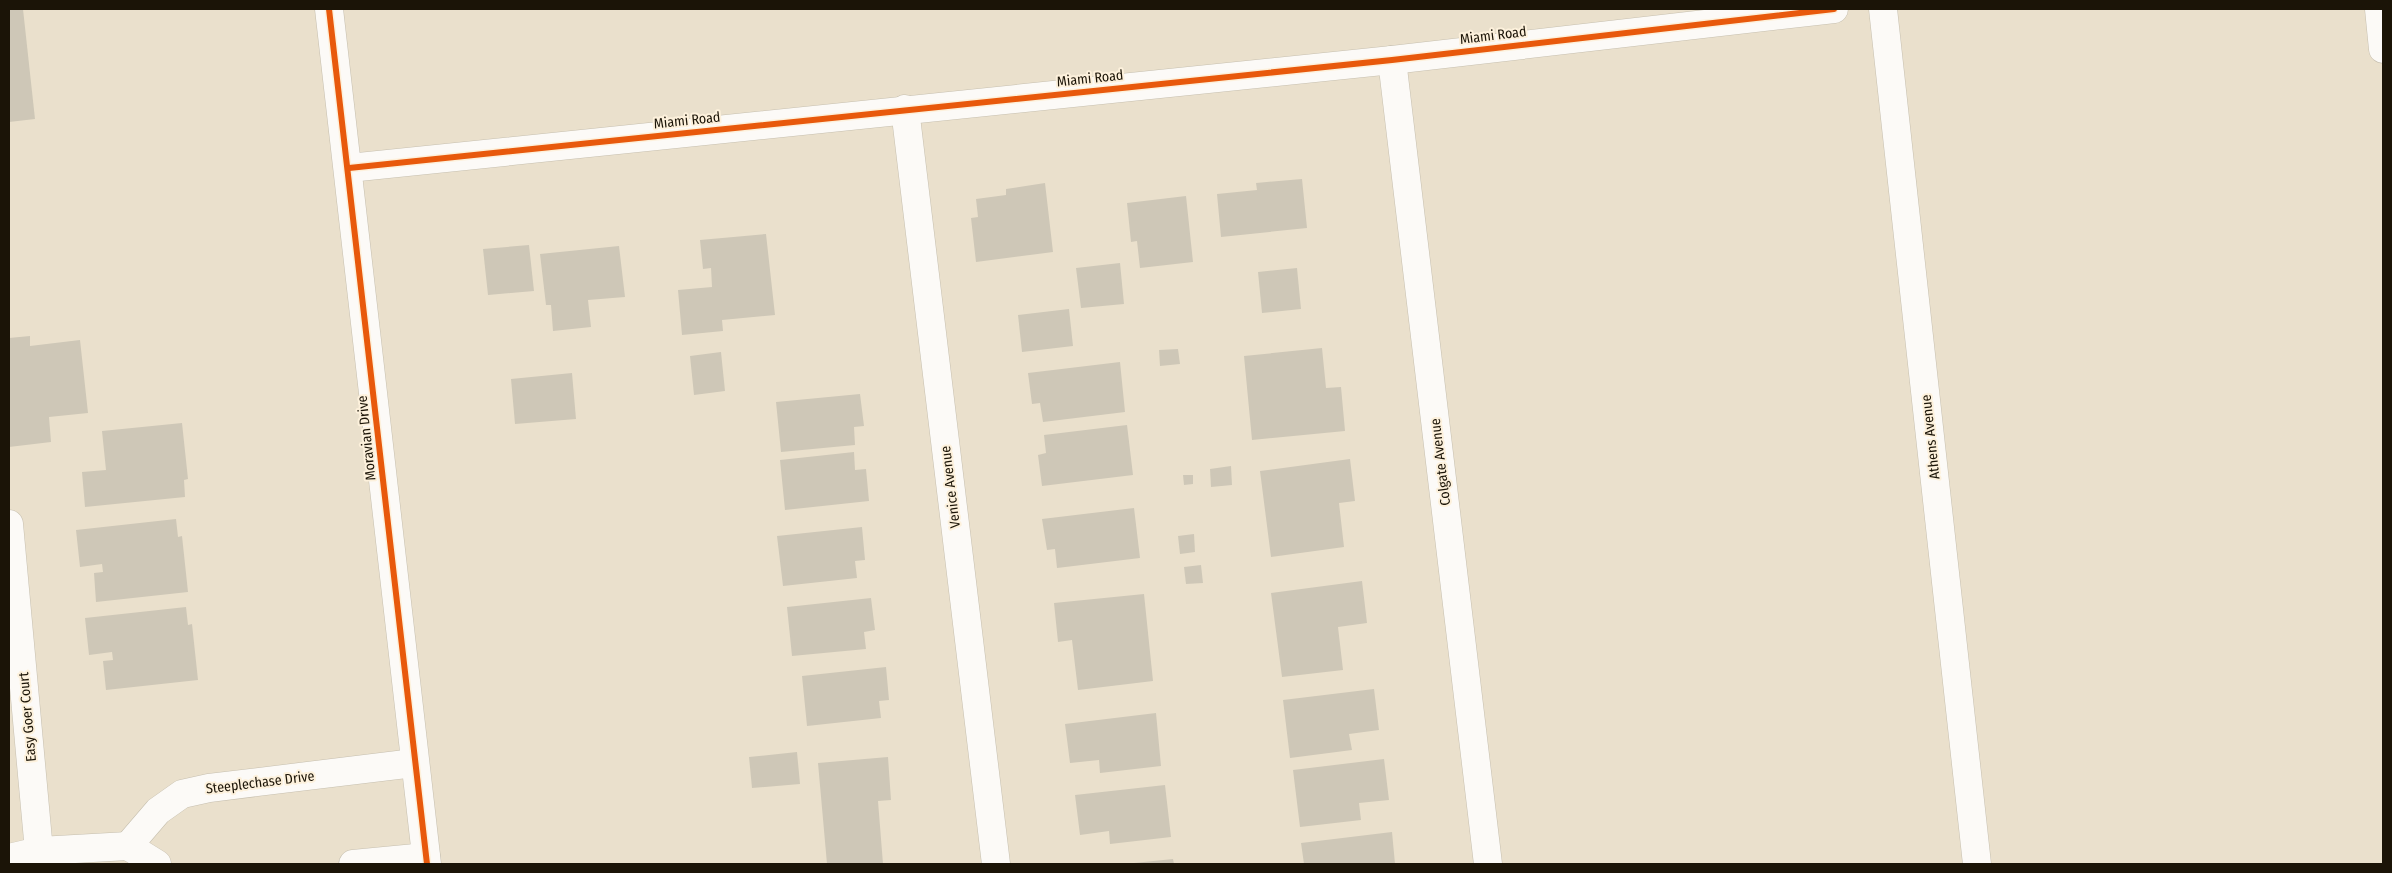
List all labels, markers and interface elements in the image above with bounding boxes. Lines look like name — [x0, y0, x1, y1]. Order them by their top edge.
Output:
street label: Miami Road — [1459, 23, 1527, 48]
street label: Miami Road — [1056, 67, 1124, 90]
street label: Miami Road — [653, 109, 721, 132]
street label: Athens Avenue — [1918, 394, 1943, 480]
street label: Moravian Drive — [354, 395, 379, 481]
street label: Colgate Avenue — [1427, 417, 1454, 507]
street label: Venice Avenue — [937, 445, 964, 529]
street label: Easy Goer Court — [15, 671, 40, 762]
street label: Steeplechase Drive — [205, 767, 315, 798]

